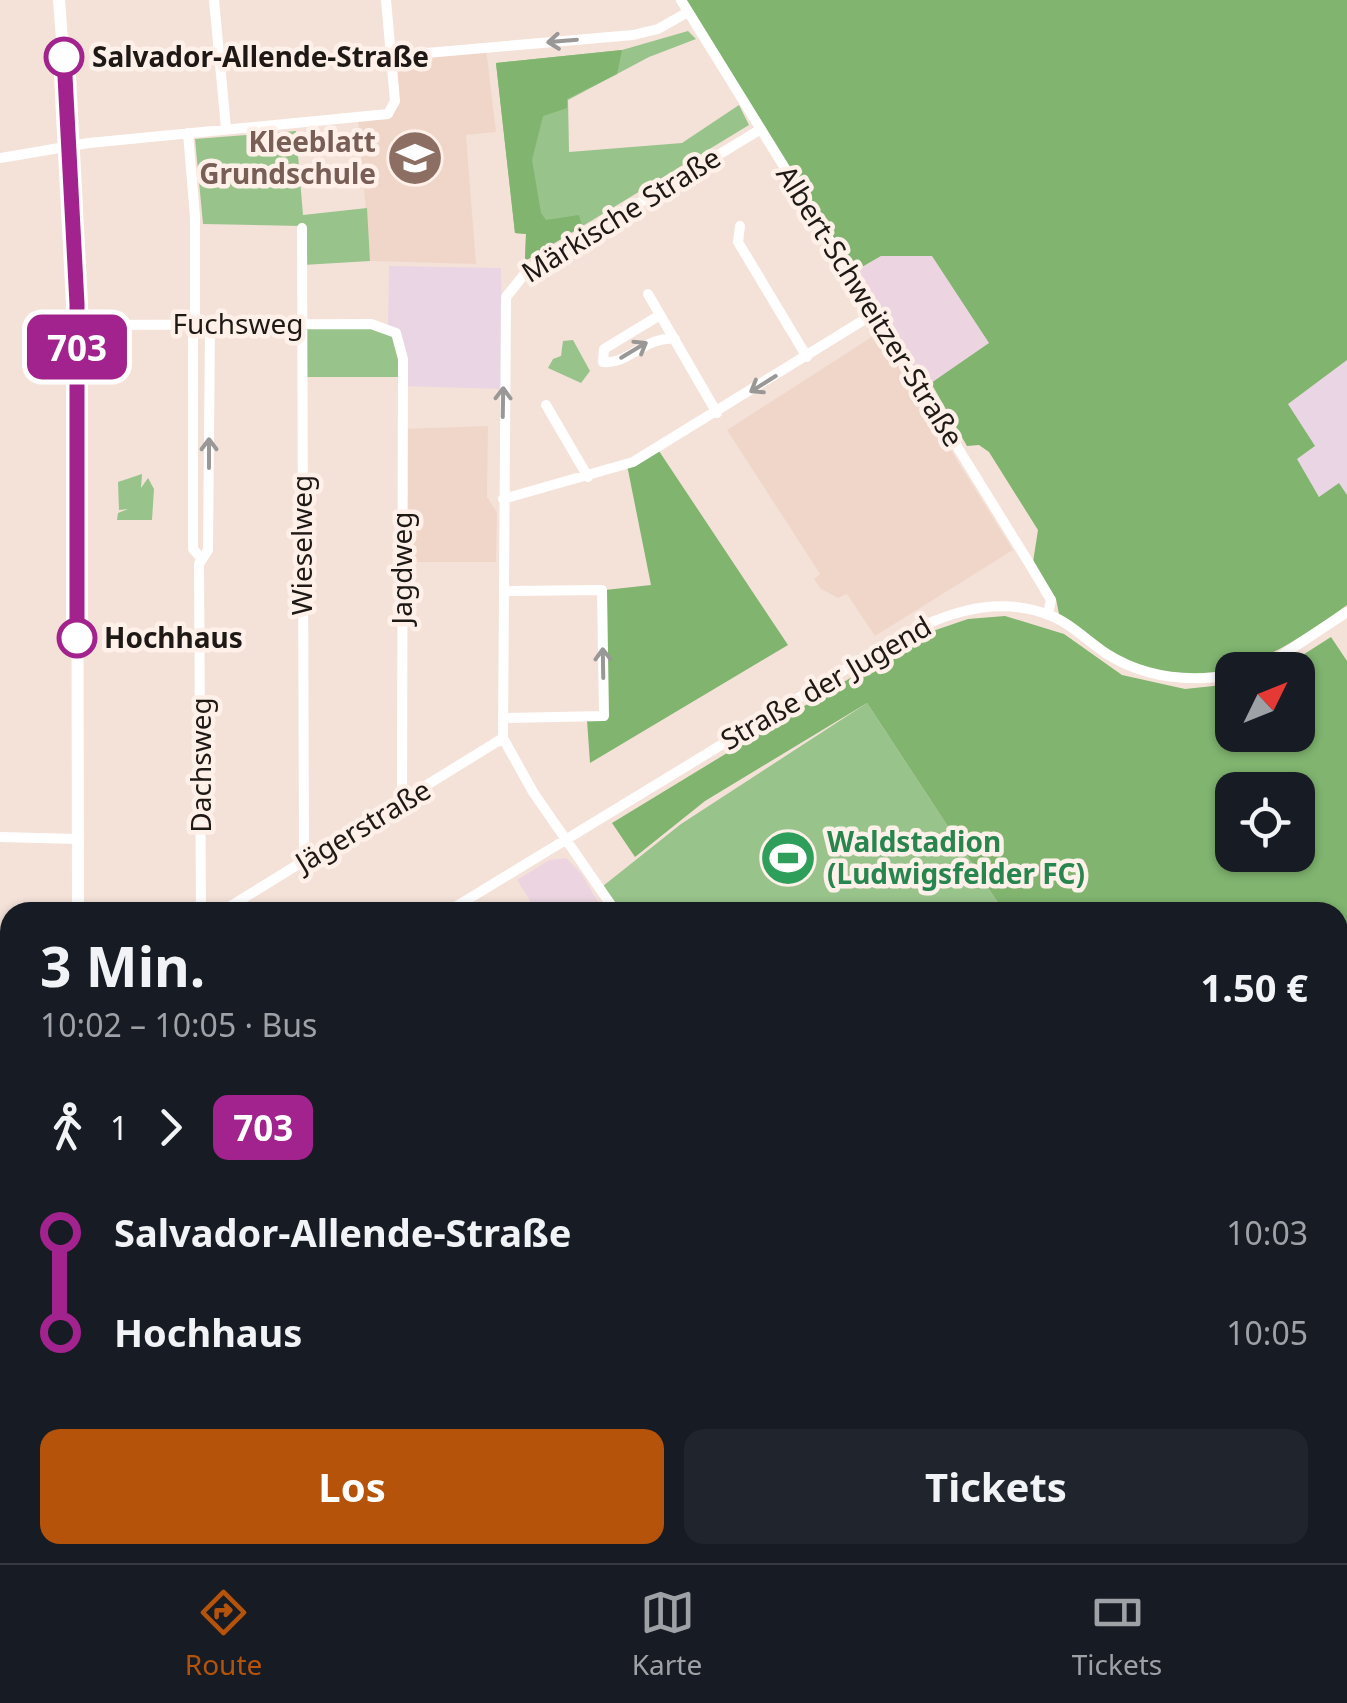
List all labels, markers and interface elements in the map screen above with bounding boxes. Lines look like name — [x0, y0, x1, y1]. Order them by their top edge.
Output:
one-way arrow — [546, 32, 578, 51]
place label: Salvador-Allende-Straße — [92, 37, 429, 75]
marker: Salvador-Allende-Straße — [45, 38, 83, 76]
place label: Kleeblatt Grundschule — [199, 122, 376, 192]
school or university icon: Kleeblatt Grundschule — [385, 128, 445, 188]
street label: Märkische Straße — [514, 138, 727, 291]
street label: Albert-Schweitzer-Straße — [769, 157, 973, 453]
street label: Fuchsweg — [172, 304, 304, 342]
line badge: 703 — [20, 314, 134, 380]
text: 703 — [47, 324, 107, 371]
one-way arrow — [619, 340, 648, 360]
one-way arrow — [749, 374, 778, 395]
one-way arrow — [494, 386, 512, 418]
one-way arrow — [200, 437, 218, 470]
street label: Wieselweg — [282, 475, 320, 615]
street label: Jagdweg — [382, 512, 420, 627]
street label: Straße der Jugend — [713, 606, 938, 758]
place label: Hochhaus — [104, 618, 243, 656]
marker: Hochhaus — [58, 619, 96, 657]
one-way arrow — [593, 648, 612, 680]
north arrow — [1215, 652, 1315, 752]
map controls — [1215, 652, 1315, 872]
street label: Dachsweg — [181, 697, 219, 833]
street label: Jägerstraße — [285, 770, 437, 882]
button: locate — [1215, 772, 1315, 872]
place label: Waldstadion (Ludwigsfelder FC) — [827, 822, 1085, 892]
sports icon: Waldstadion (Ludwigsfelder FC) — [758, 828, 818, 888]
text: 3 Min. — [40, 928, 205, 1003]
text: 1.50 € — [1200, 961, 1308, 1013]
text: 10:02 – 10:05 · Bus — [40, 1003, 317, 1046]
icon: walk — [40, 1100, 95, 1155]
icon: forward — [143, 1100, 198, 1155]
text: 703 — [233, 1104, 293, 1151]
text: 1 — [110, 1106, 128, 1149]
text: Salvador-Allende-Straße — [114, 1206, 571, 1258]
text: 10:03 — [1226, 1211, 1308, 1254]
text: Hochhaus — [114, 1306, 302, 1358]
text: 10:05 — [1226, 1311, 1308, 1354]
button: Los — [40, 1429, 664, 1544]
button: Tickets — [684, 1429, 1308, 1544]
tab: Route — [185, 1585, 262, 1683]
tab: Karte — [632, 1585, 702, 1683]
tab: Tickets — [1072, 1585, 1162, 1683]

